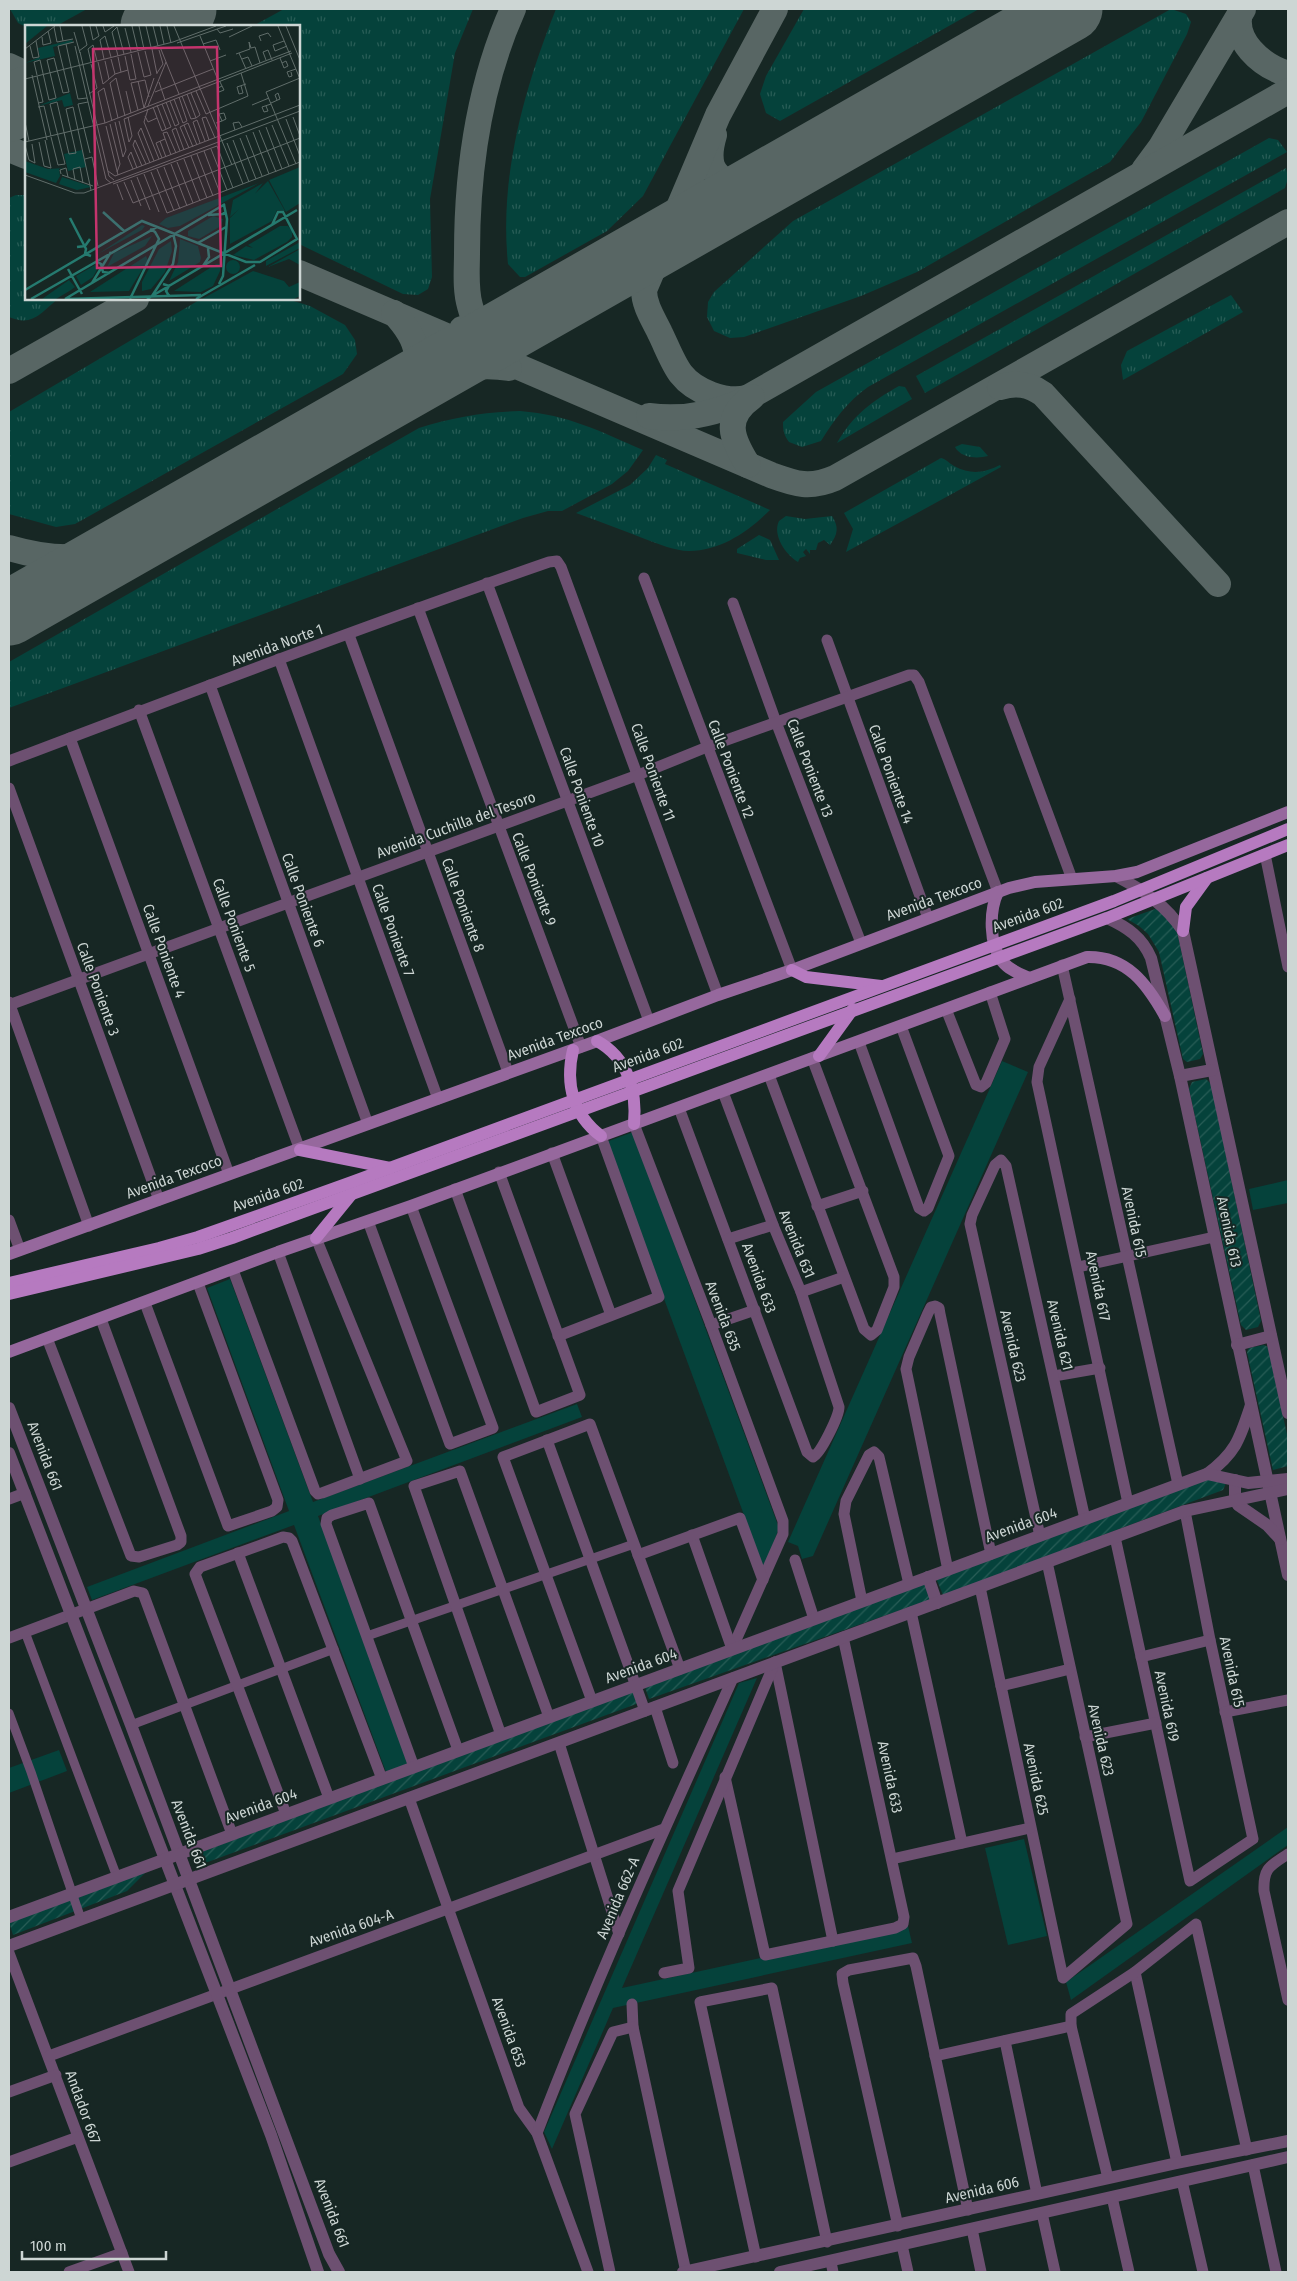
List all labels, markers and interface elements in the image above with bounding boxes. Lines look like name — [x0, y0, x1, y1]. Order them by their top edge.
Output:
inset map — [25, 25, 300, 300]
street label: Avenida Norte 1 — [229, 620, 325, 670]
street label: Calle Poniente 13 — [783, 716, 837, 820]
street label: Calle Poniente 12 — [704, 717, 758, 821]
street label: Calle Poniente 11 — [627, 721, 679, 823]
street label: Calle Poniente 14 — [865, 722, 917, 826]
street label: Calle Poniente 10 — [556, 745, 608, 849]
street label: Avenida Cuchilla del Tesoro — [374, 788, 538, 862]
street label: Calle Poniente 9 — [508, 830, 560, 928]
street label: Calle Poniente 6 — [278, 851, 328, 949]
street label: Calle Poniente 8 — [438, 855, 488, 955]
street label: Avenida Texcoco — [884, 873, 984, 925]
street label: Calle Poniente 5 — [209, 876, 259, 974]
street label: Calle Poniente 7 — [368, 881, 418, 979]
street label: Avenida 602 — [990, 894, 1066, 936]
street label: Calle Poniente 4 — [139, 902, 189, 1000]
street label: Calle Poniente 3 — [73, 940, 123, 1038]
street label: Avenida Texcoco — [505, 1013, 605, 1065]
street label: Avenida 602 — [610, 1034, 686, 1076]
street label: Avenida Texcoco — [124, 1151, 224, 1203]
street label: Avenida 602 — [230, 1174, 306, 1216]
street label: Avenida 615 — [1118, 1185, 1150, 1259]
street label: Avenida 613 — [1213, 1195, 1245, 1269]
street label: Avenida 631 — [775, 1207, 819, 1281]
street label: Avenida 633 — [738, 1240, 780, 1316]
street label: Avenida 617 — [1082, 1249, 1114, 1323]
street label: Avenida 635 — [701, 1278, 745, 1354]
street label: Avenida 621 — [1043, 1298, 1077, 1372]
street label: Avenida 623 — [996, 1308, 1030, 1384]
street label: Avenida 661 — [24, 1419, 66, 1493]
street label: Avenida 604 — [983, 1504, 1059, 1546]
street label: Avenida 615 — [1216, 1635, 1248, 1709]
street label: Avenida 604 — [603, 1645, 679, 1687]
street label: Avenida 619 — [1151, 1669, 1183, 1743]
street label: Avenida 623 — [1084, 1702, 1118, 1778]
street label: Avenida 633 — [874, 1739, 906, 1815]
street label: Avenida 625 — [1020, 1741, 1052, 1817]
street label: Avenida 604 — [223, 1785, 299, 1827]
street label: Avenida 661 — [168, 1797, 210, 1871]
street label: Avenida 662-A — [593, 1854, 643, 1942]
street label: Avenida 604-A — [306, 1905, 396, 1951]
street label: Avenida 653 — [488, 1994, 530, 2070]
street label: Andador 667 — [61, 2068, 105, 2146]
street label: Avenida 606 — [943, 2173, 1021, 2207]
street label: Avenida 661 — [311, 2176, 353, 2250]
scale bar — [22, 2228, 166, 2260]
text: 100 m — [30, 2237, 67, 2255]

